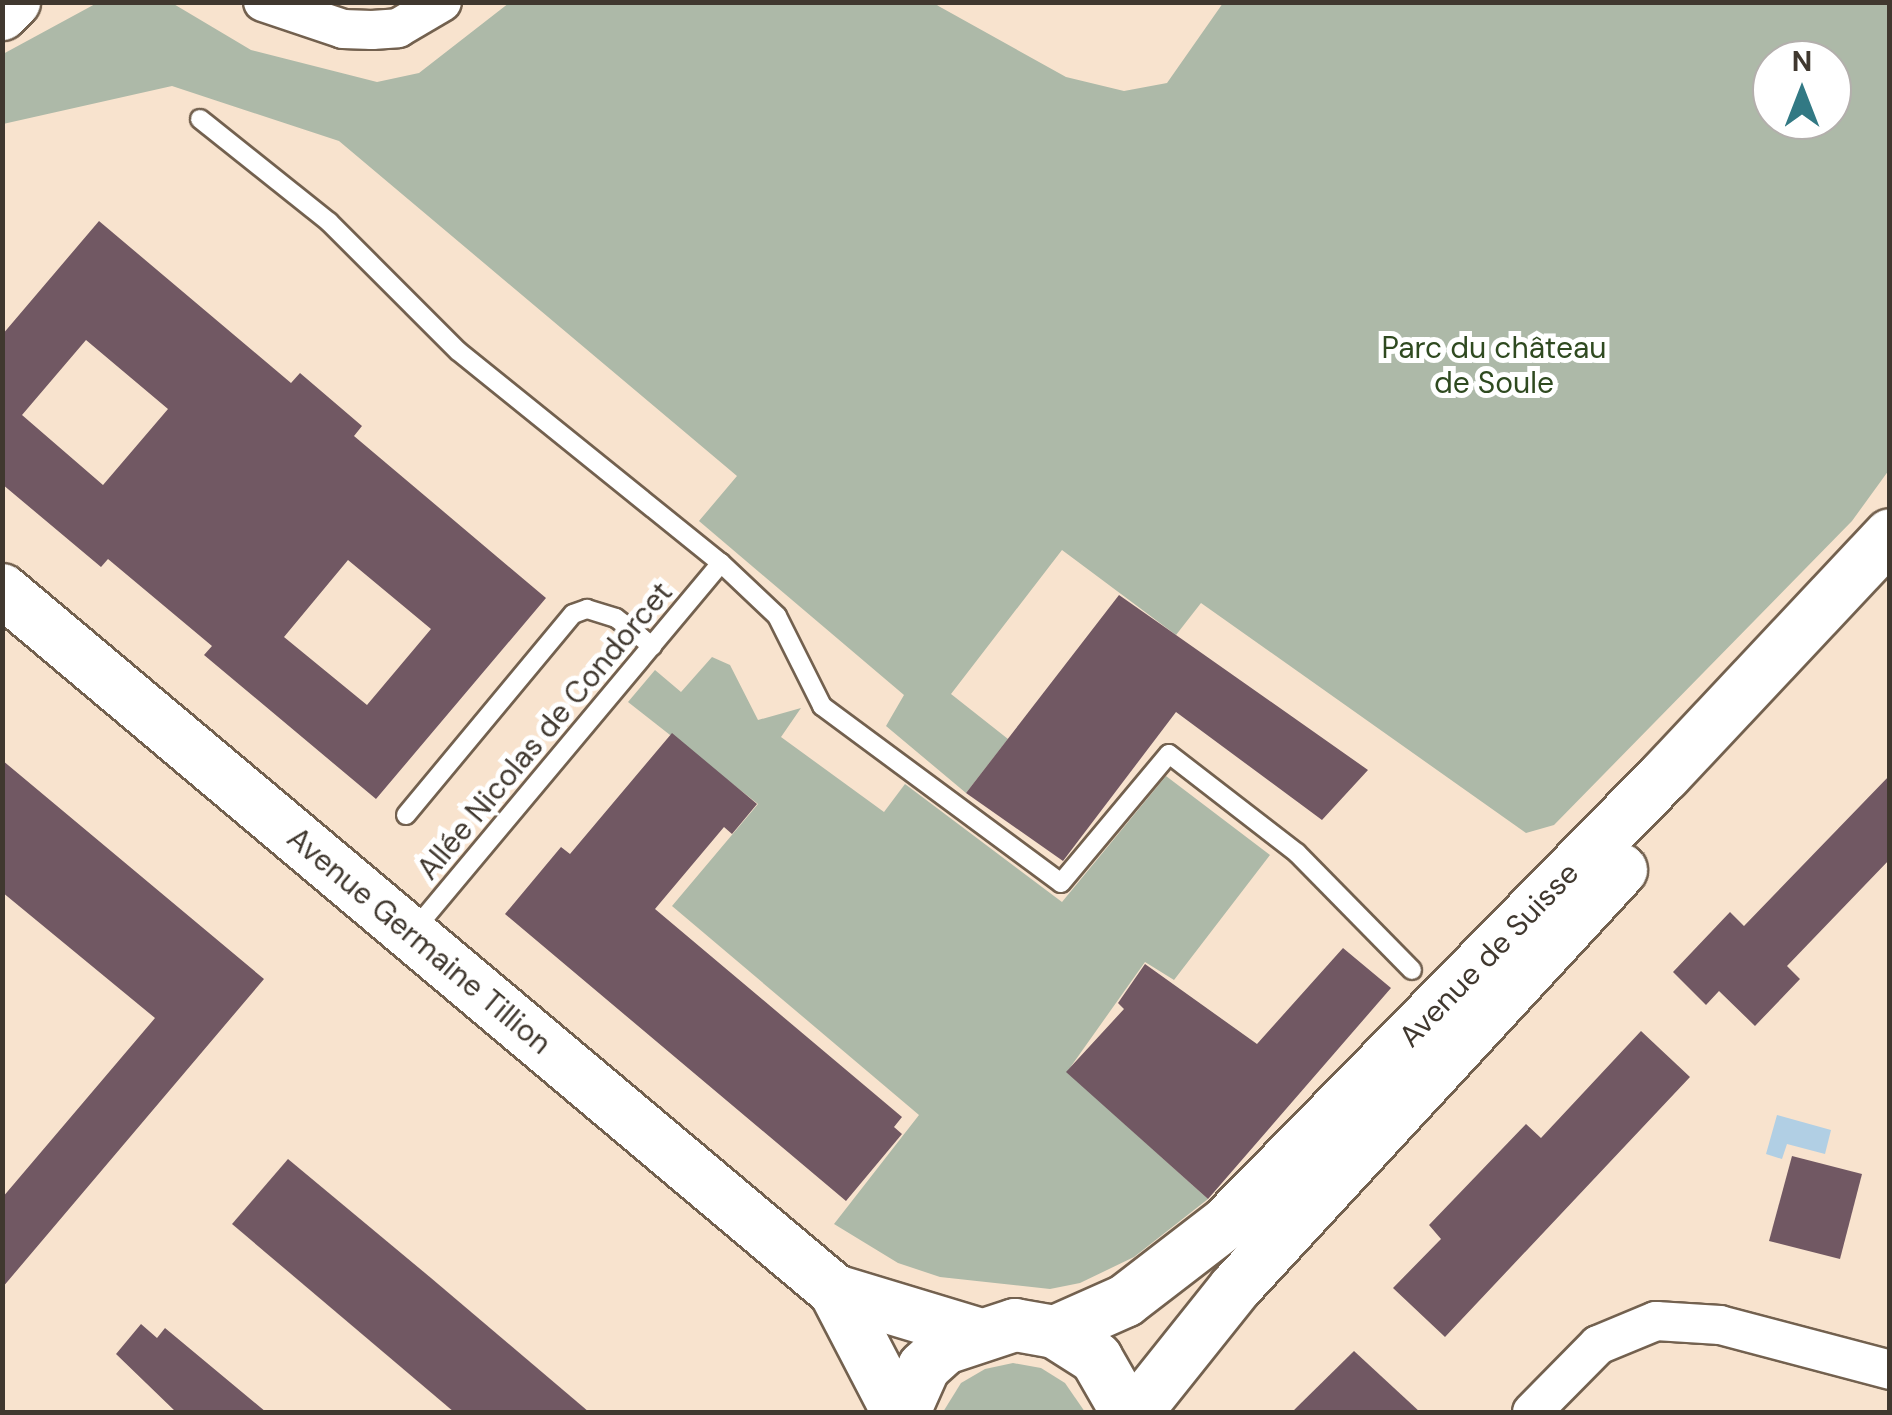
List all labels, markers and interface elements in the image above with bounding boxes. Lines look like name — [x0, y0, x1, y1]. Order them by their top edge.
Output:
north arrow — [1752, 40, 1852, 140]
text: N — [1792, 43, 1812, 80]
park label: Parc du château de Soule — [1382, 330, 1606, 400]
street label: Allée Nicolas de Condorcet — [410, 575, 680, 887]
street label: Avenue Germaine Tillion — [280, 820, 558, 1062]
street label: Avenue de Suisse — [1392, 855, 1586, 1055]

